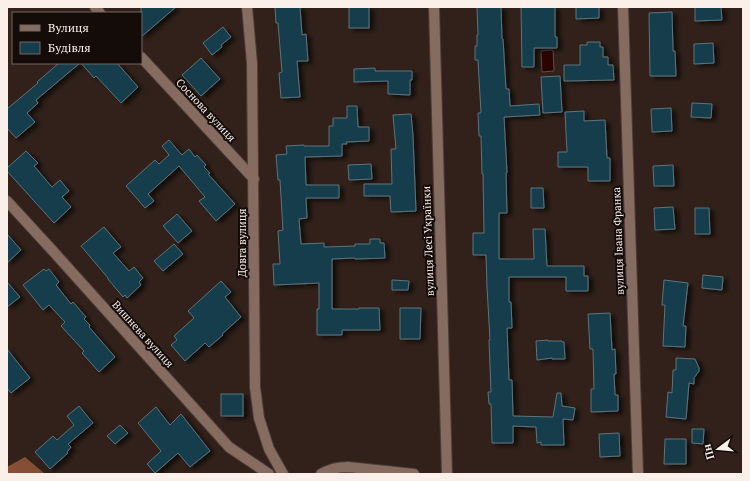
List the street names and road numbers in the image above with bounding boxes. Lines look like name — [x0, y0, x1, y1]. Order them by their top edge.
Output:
street label: Соснова вулиця — [173, 76, 239, 145]
street label: вулиця Лесі Українки — [419, 185, 437, 296]
street label: вулиця Івана Франка — [609, 186, 627, 295]
street label: Довга вулиця — [235, 209, 249, 277]
street label: Вишнева вулиця — [109, 298, 177, 371]

